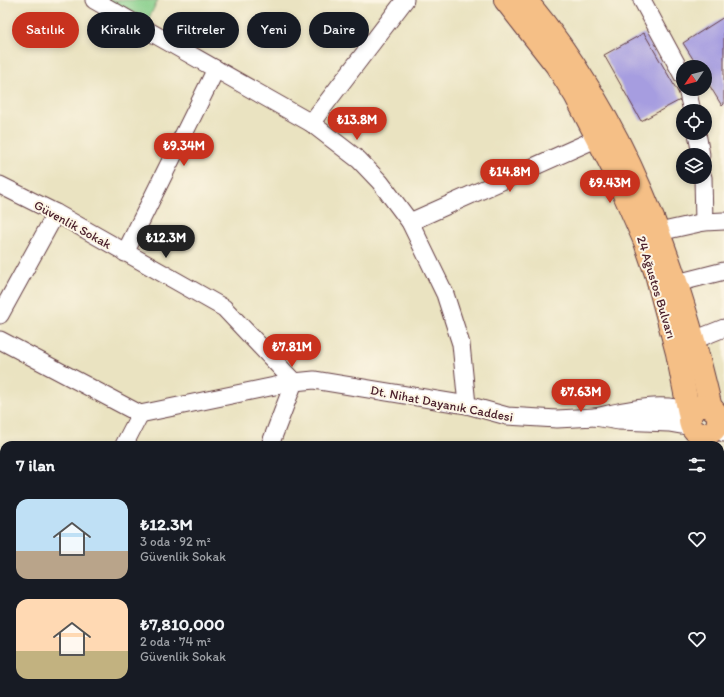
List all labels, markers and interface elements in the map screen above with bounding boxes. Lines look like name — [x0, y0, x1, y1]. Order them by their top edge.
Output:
chip: Satılık — [12, 12, 79, 48]
chip: Kiralık — [87, 12, 155, 48]
chip: Filtreler — [163, 12, 239, 48]
chip: Yeni — [247, 12, 301, 48]
chip: Daire — [309, 12, 369, 48]
north arrow — [676, 60, 712, 96]
map controls — [676, 60, 712, 184]
button: locate — [676, 104, 712, 140]
pin: ₺13.8M — [324, 107, 390, 141]
text: ₺13.8M — [337, 112, 377, 127]
pin: ₺9.34M — [151, 133, 217, 167]
text: ₺9.34M — [163, 138, 205, 153]
button: layers — [676, 148, 712, 184]
pin: ₺14.8M — [477, 159, 543, 193]
text: ₺14.8M — [489, 164, 531, 179]
pin: ₺9.43M — [577, 170, 643, 204]
text: ₺9.43M — [589, 175, 631, 190]
street label: Güvenlik Sokak — [32, 197, 114, 252]
pin: ₺12.3M — [133, 225, 199, 259]
text: ₺12.3M — [146, 230, 186, 245]
street label: 24 Ağustos Bulvarı — [634, 234, 679, 340]
pin: ₺7.81M — [259, 334, 325, 368]
text: ₺7.81M — [272, 339, 312, 354]
pin: ₺7.63M — [548, 379, 614, 413]
street label: Dt. Nihat Dayanık Caddesi — [369, 382, 515, 425]
text: ₺7.63M — [561, 384, 601, 399]
icon: filters — [686, 454, 708, 476]
text: 7 ilan — [16, 455, 55, 475]
text: ₺12.3M — [140, 514, 193, 534]
icon: home — [48, 515, 96, 563]
icon: heart — [686, 528, 708, 550]
text: 3 oda · 92 m² — [140, 534, 211, 549]
text: Güvenlik Sokak — [140, 549, 226, 564]
text: ₺7,810,000 — [140, 614, 225, 634]
icon: home — [48, 615, 96, 663]
icon: heart — [686, 628, 708, 650]
text: 2 oda · 74 m² — [140, 634, 211, 649]
text: Güvenlik Sokak — [140, 649, 226, 664]

